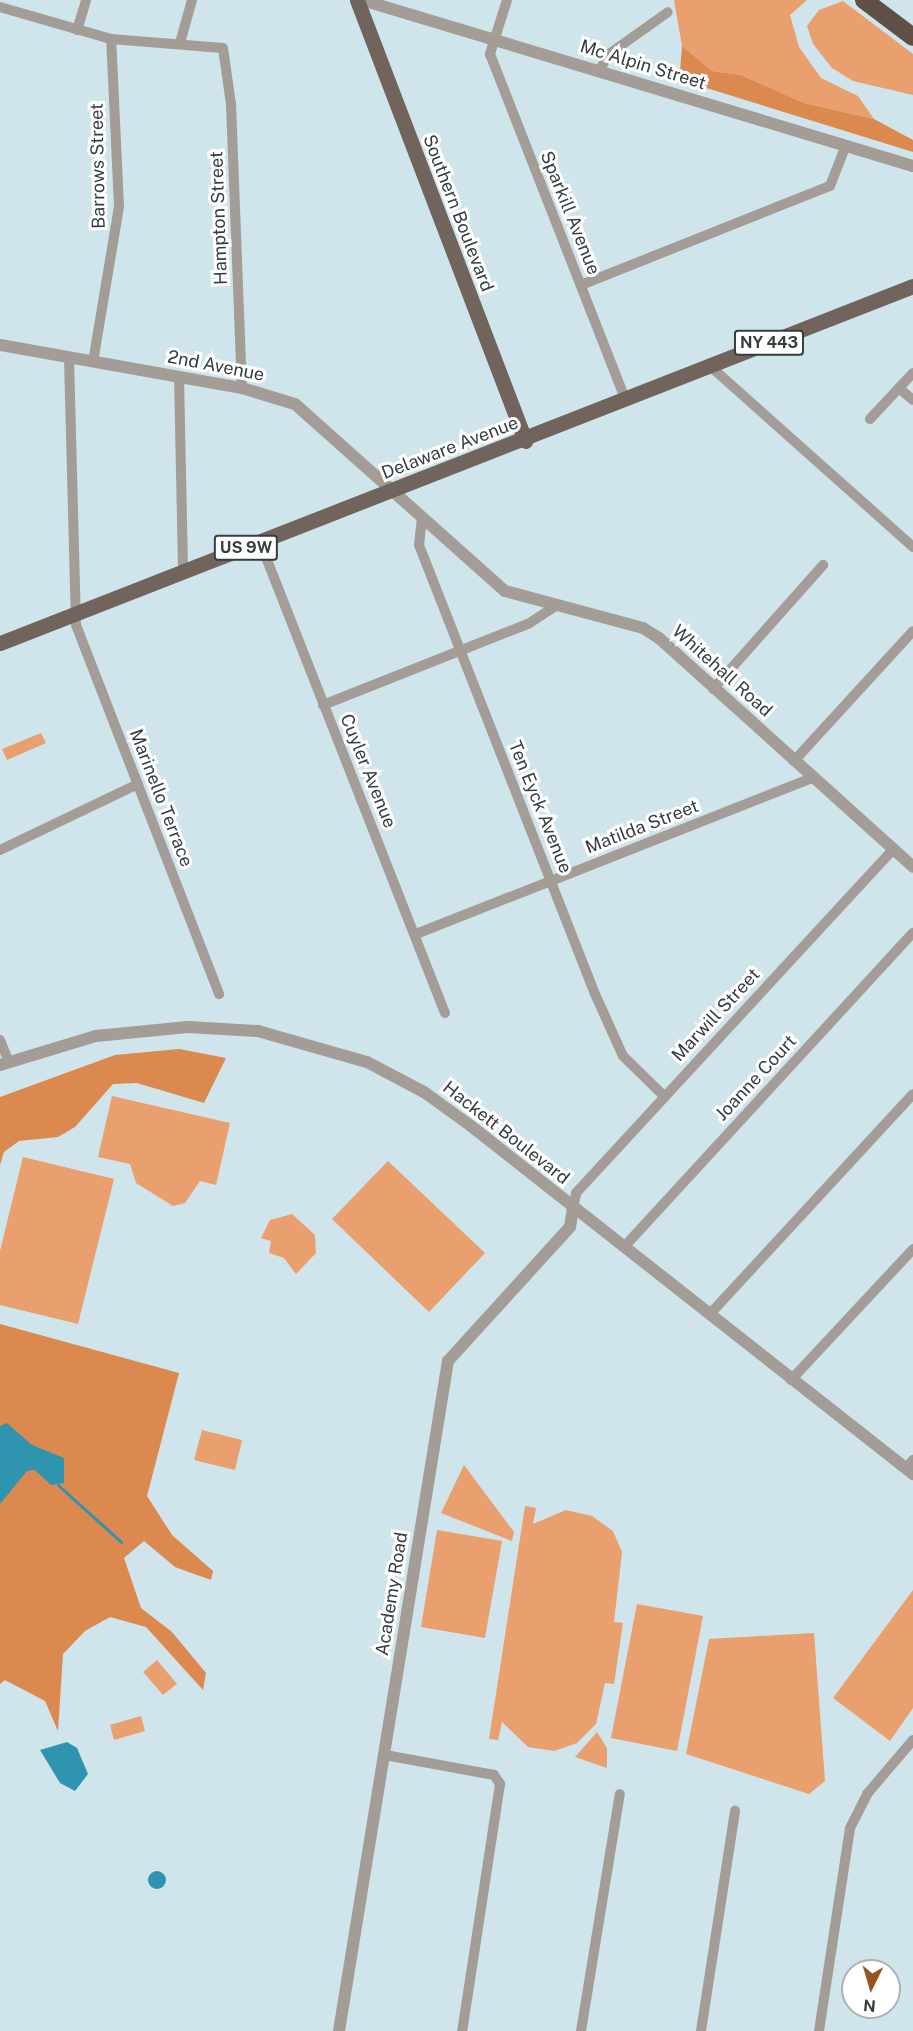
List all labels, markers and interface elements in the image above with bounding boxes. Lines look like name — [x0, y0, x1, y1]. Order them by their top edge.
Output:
street label: Mc Alpin Street — [577, 36, 709, 94]
street label: Barrows Street — [86, 103, 110, 229]
street label: Southern Boulevard — [418, 131, 498, 295]
street label: Sparkill Avenue — [535, 148, 605, 278]
street label: Hampton Street — [206, 151, 232, 285]
road number: NY 443 — [733, 330, 805, 356]
street label: 2nd Avenue — [166, 346, 266, 386]
street label: Delaware Avenue — [379, 412, 521, 484]
road number: US 9W — [213, 535, 279, 561]
street label: Whitehall Road — [668, 621, 776, 721]
street label: Cuyler Avenue — [335, 711, 401, 831]
street label: Marinello Terrace — [125, 726, 197, 870]
street label: Ten Eyck Avenue — [504, 738, 576, 876]
street label: Matilda Street — [582, 795, 702, 859]
street label: Marwill Street — [667, 964, 765, 1066]
street label: Joanne Court — [711, 1031, 801, 1125]
street label: Hackett Boulevard — [438, 1077, 574, 1189]
street label: Academy Road — [372, 1531, 412, 1657]
north arrow — [841, 1959, 901, 2019]
text: N — [863, 1995, 877, 2015]

